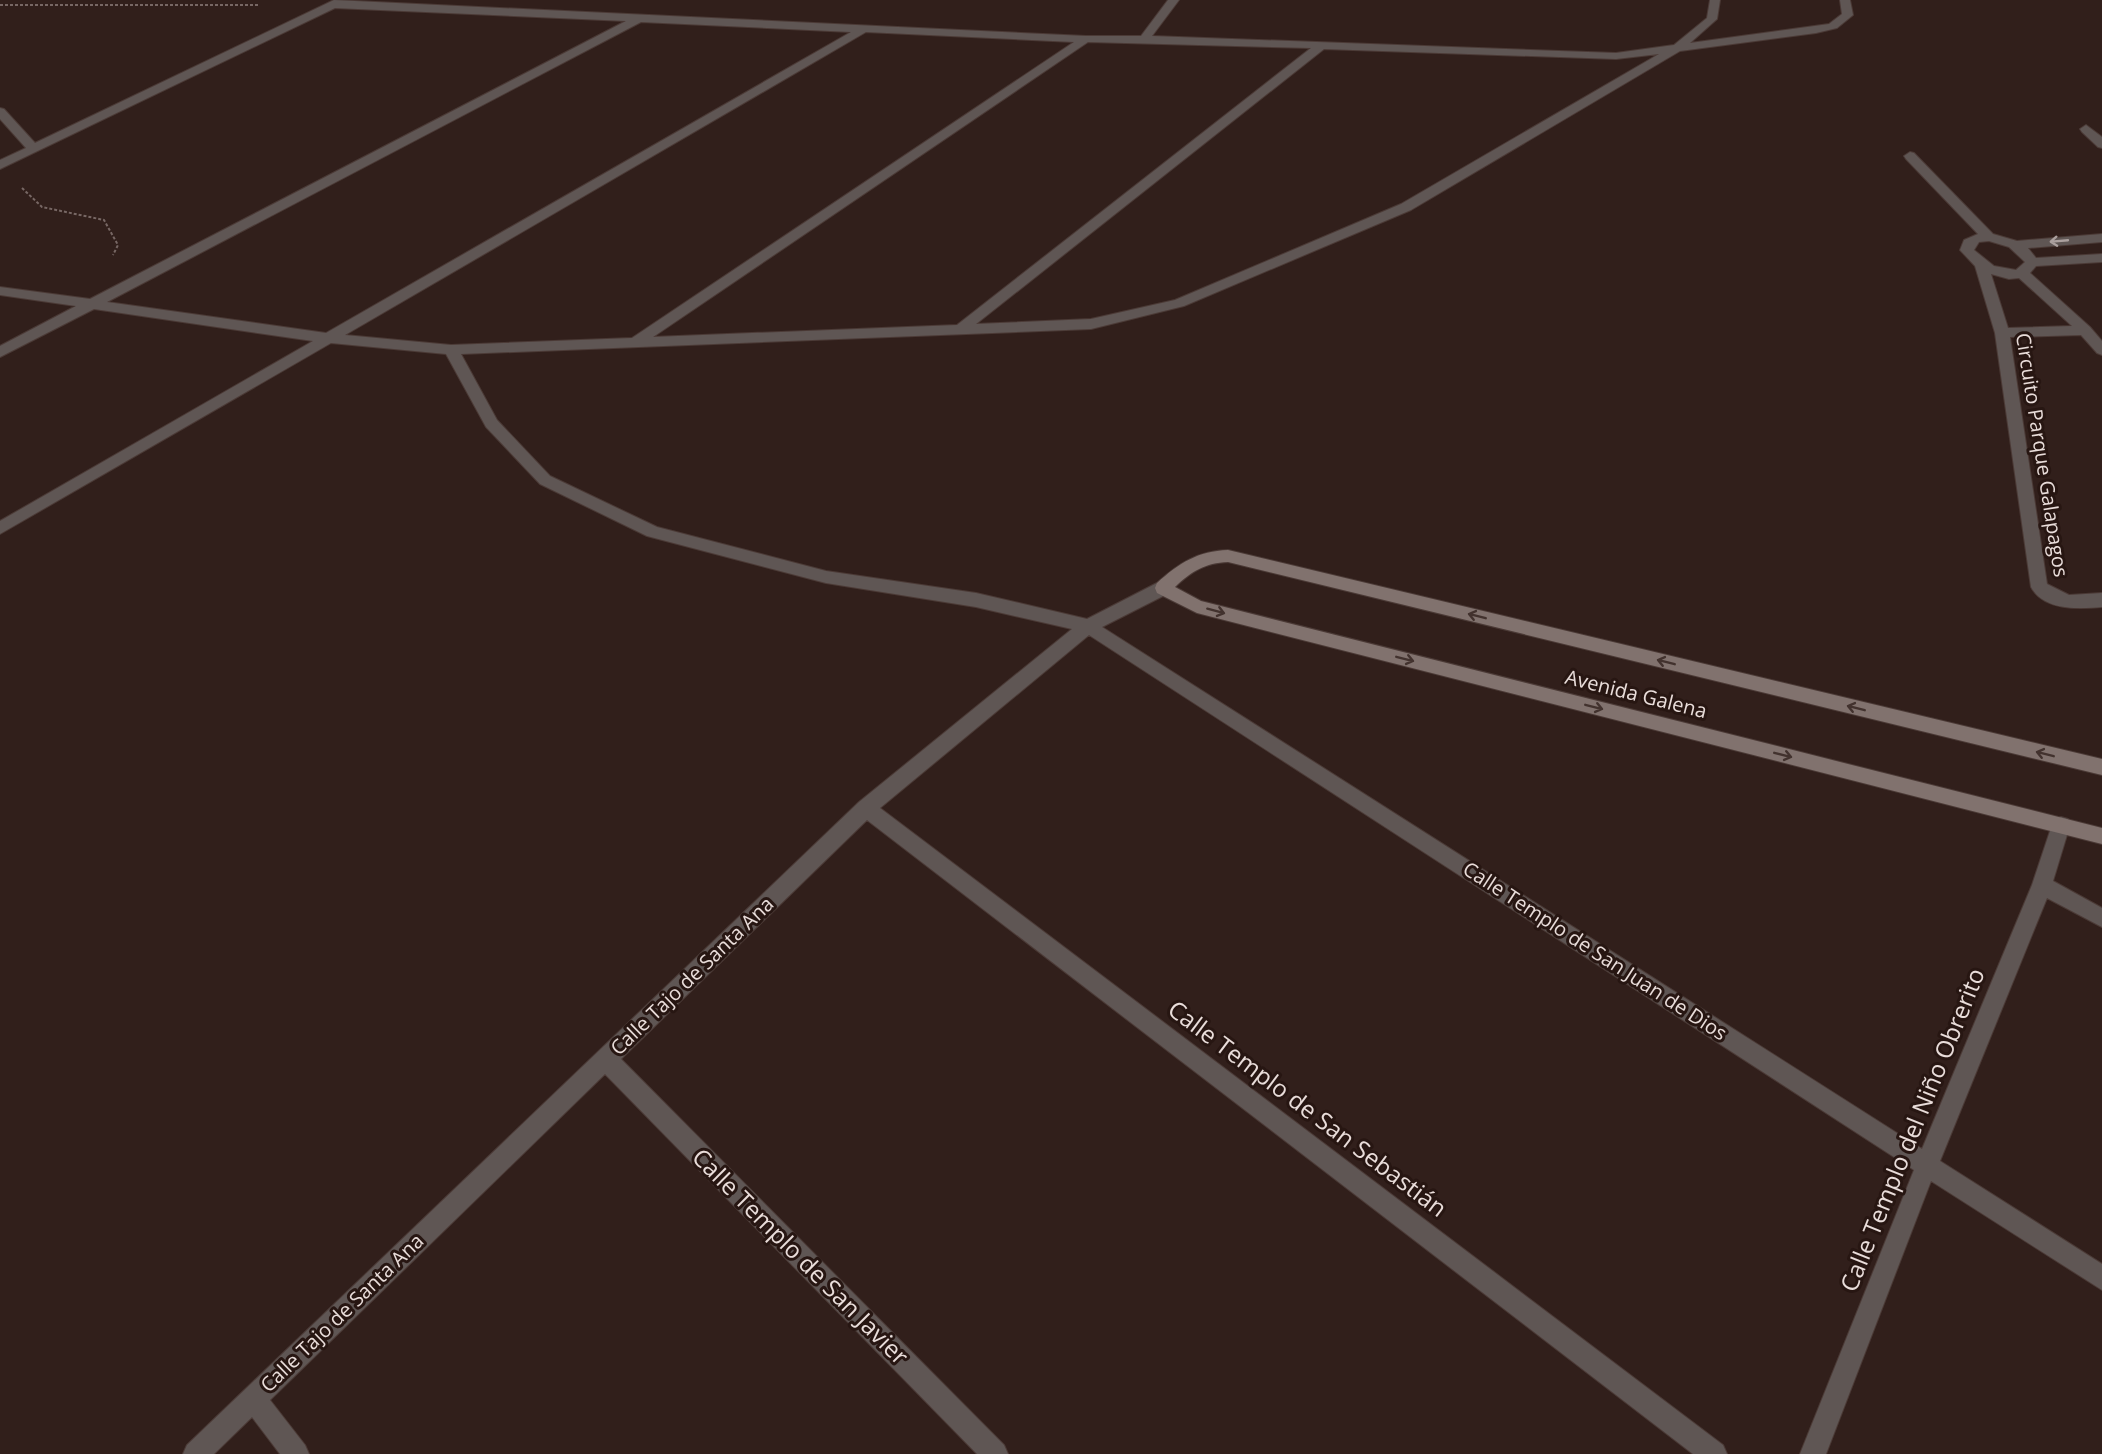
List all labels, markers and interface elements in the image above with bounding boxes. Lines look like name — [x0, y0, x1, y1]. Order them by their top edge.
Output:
one-way arrow — [2050, 236, 2070, 247]
street label: Circuito Parque Galapagos — [2010, 331, 2075, 579]
one-way arrow — [1206, 606, 1225, 617]
one-way arrow — [1467, 610, 1486, 622]
one-way arrow — [1395, 654, 1414, 665]
one-way arrow — [1657, 656, 1676, 667]
street label: Avenida Galena — [1562, 663, 1710, 724]
one-way arrow — [1584, 701, 1603, 713]
one-way arrow — [1846, 701, 1865, 713]
one-way arrow — [2036, 747, 2055, 759]
one-way arrow — [1774, 749, 1793, 761]
street label: Calle Templo de San Juan de Dios — [1458, 855, 1733, 1046]
street label: Calle Tajo de Santa Ana — [604, 891, 779, 1061]
street label: Calle Templo del Niño Obrerito — [1831, 963, 1992, 1296]
street label: Calle Templo de San Sebastián — [1162, 992, 1454, 1224]
street label: Calle Templo de San Javier — [686, 1140, 917, 1372]
street label: Calle Tajo de Santa Ana — [254, 1228, 429, 1398]

